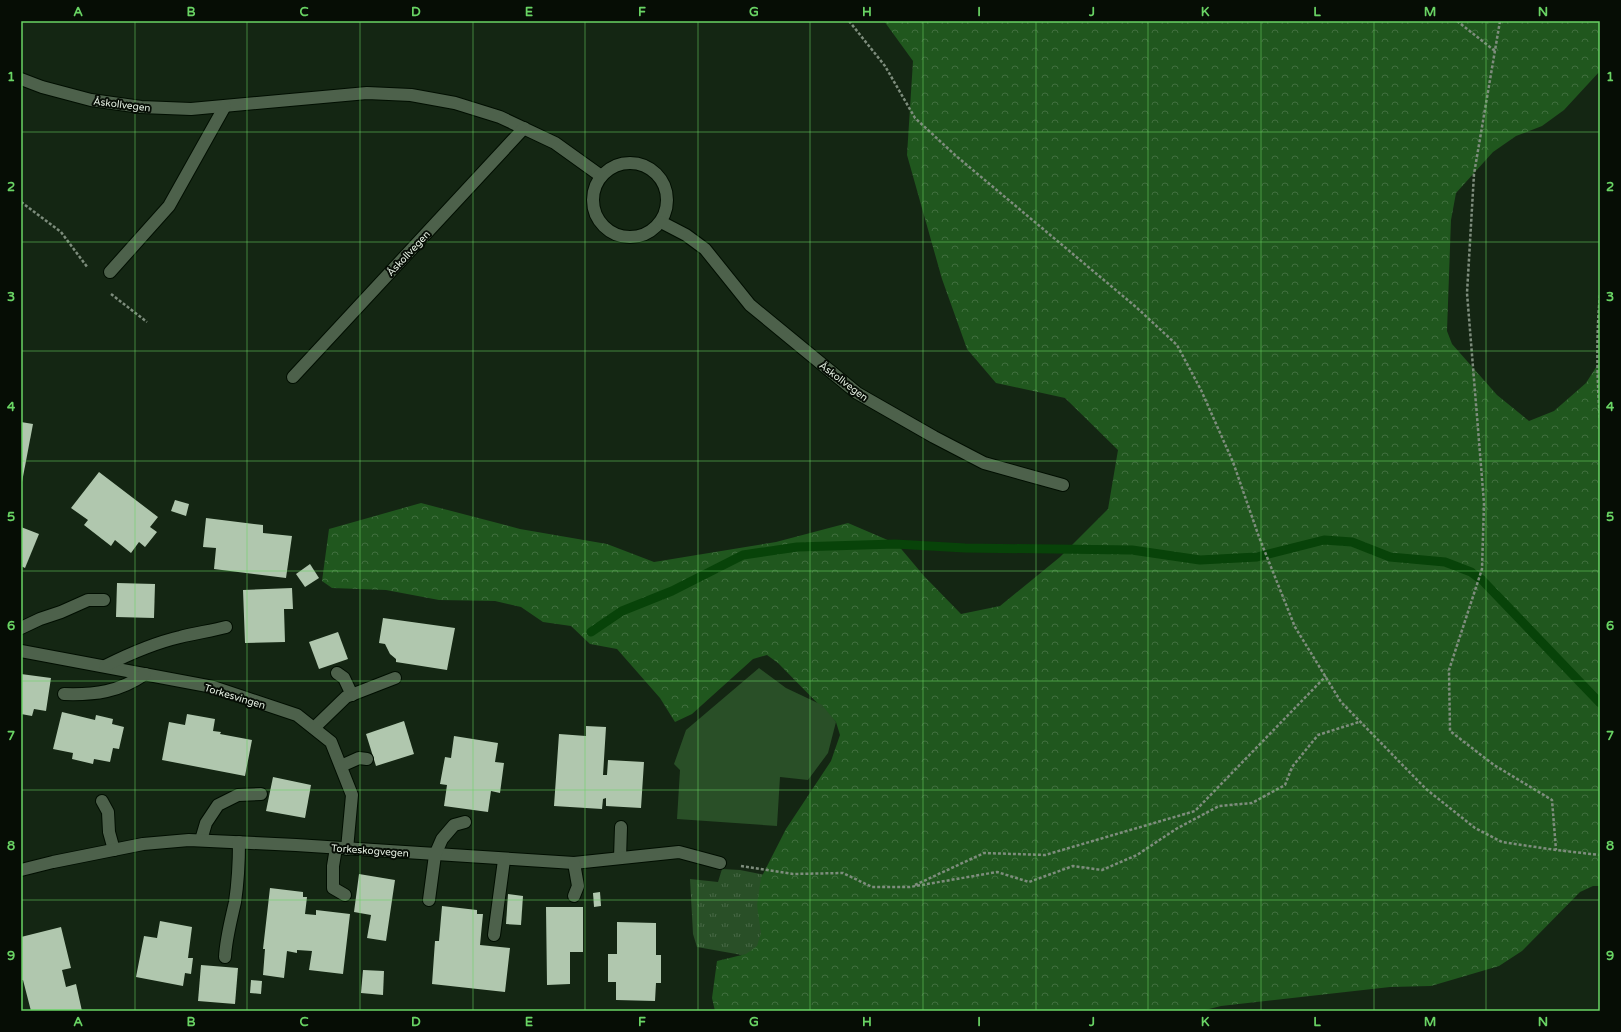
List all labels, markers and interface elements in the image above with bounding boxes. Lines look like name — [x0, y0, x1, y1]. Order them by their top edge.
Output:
text: A — [73, 4, 83, 20]
text: B — [186, 4, 196, 20]
text: C — [299, 4, 309, 20]
text: D — [411, 4, 421, 20]
text: E — [525, 4, 533, 20]
text: F — [638, 4, 646, 20]
text: G — [749, 4, 759, 20]
text: H — [862, 4, 872, 20]
text: I — [977, 4, 981, 20]
text: J — [1088, 4, 1095, 20]
text: K — [1201, 4, 1210, 20]
text: L — [1313, 4, 1321, 20]
text: M — [1424, 4, 1436, 20]
text: N — [1538, 4, 1548, 20]
text: 1 — [7, 69, 15, 85]
text: 1 — [1606, 69, 1614, 85]
street label: Åskollvegen — [93, 96, 151, 114]
text: 2 — [7, 179, 15, 195]
text: 2 — [1606, 179, 1614, 195]
street label: Åskollvegen — [385, 229, 433, 279]
text: 3 — [7, 289, 15, 305]
text: 3 — [1606, 289, 1614, 305]
street label: Åskollvegen — [817, 360, 870, 404]
text: 4 — [7, 399, 16, 415]
text: 4 — [1606, 399, 1615, 415]
text: 5 — [7, 509, 15, 525]
text: 5 — [1606, 509, 1614, 525]
text: 6 — [7, 618, 15, 634]
text: 6 — [1606, 618, 1614, 634]
street label: Torkesvingen — [203, 682, 267, 712]
text: 7 — [7, 728, 15, 744]
text: 7 — [1606, 728, 1614, 744]
text: 8 — [7, 838, 15, 854]
text: 8 — [1606, 838, 1614, 854]
street label: Torkeskogvegen — [331, 842, 409, 860]
text: 9 — [7, 948, 15, 964]
text: 9 — [1606, 948, 1614, 964]
text: A — [73, 1014, 83, 1030]
text: B — [186, 1014, 196, 1030]
text: C — [299, 1014, 309, 1030]
text: D — [411, 1014, 421, 1030]
text: E — [525, 1014, 533, 1030]
text: F — [638, 1014, 646, 1030]
text: G — [749, 1014, 759, 1030]
text: H — [862, 1014, 872, 1030]
text: I — [977, 1014, 981, 1030]
text: J — [1088, 1014, 1095, 1030]
text: K — [1201, 1014, 1210, 1030]
text: L — [1313, 1014, 1321, 1030]
text: M — [1424, 1014, 1436, 1030]
text: N — [1538, 1014, 1548, 1030]

